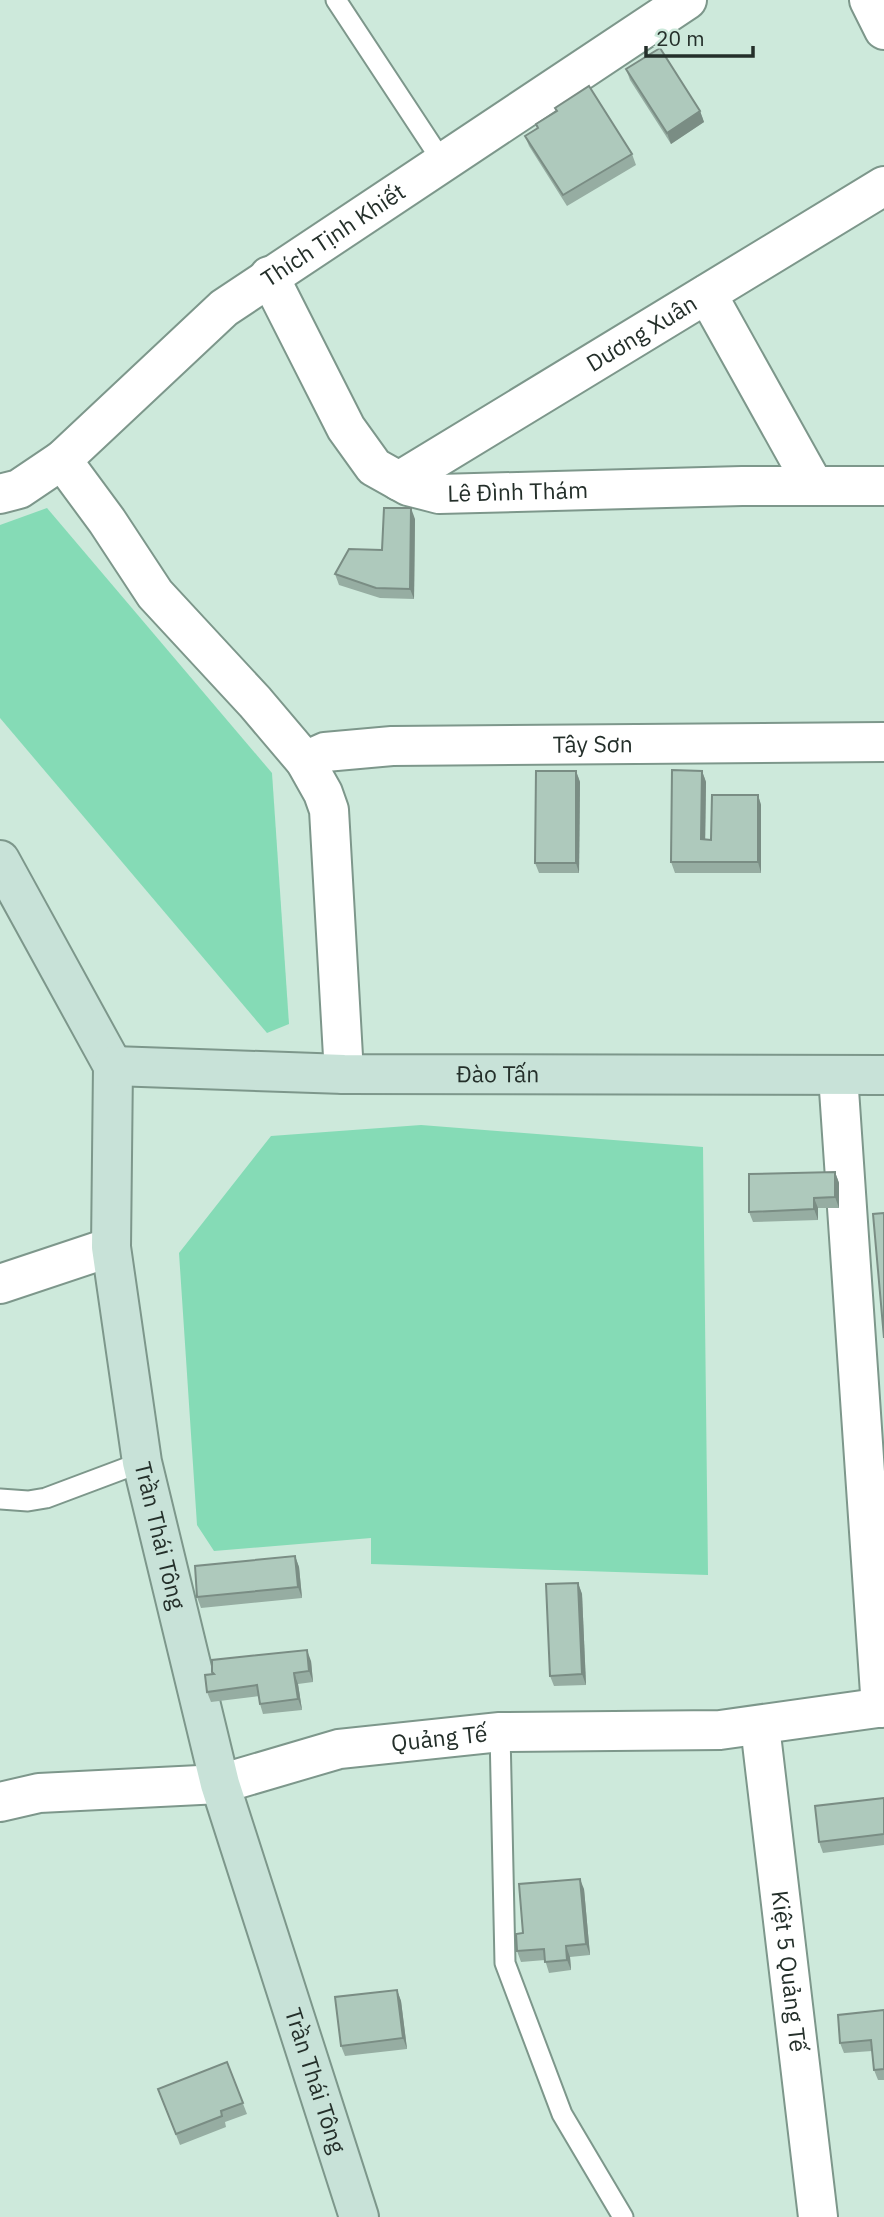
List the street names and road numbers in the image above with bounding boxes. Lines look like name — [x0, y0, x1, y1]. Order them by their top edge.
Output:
street label: Thích Tịnh Khiết — [255, 176, 411, 293]
street label: Dương Xuân — [580, 287, 702, 378]
street label: Lê Đình Thám — [447, 474, 588, 508]
street label: Tây Sơn — [553, 728, 633, 759]
street label: Đào Tấn — [456, 1058, 539, 1088]
street label: Trần Thái Tông — [128, 1459, 193, 1612]
street label: Quảng Tế — [389, 1717, 489, 1757]
street label: Kiệt 5 Quảng Tế — [766, 1889, 814, 2054]
street label: Trần Thái Tông — [279, 2004, 353, 2157]

